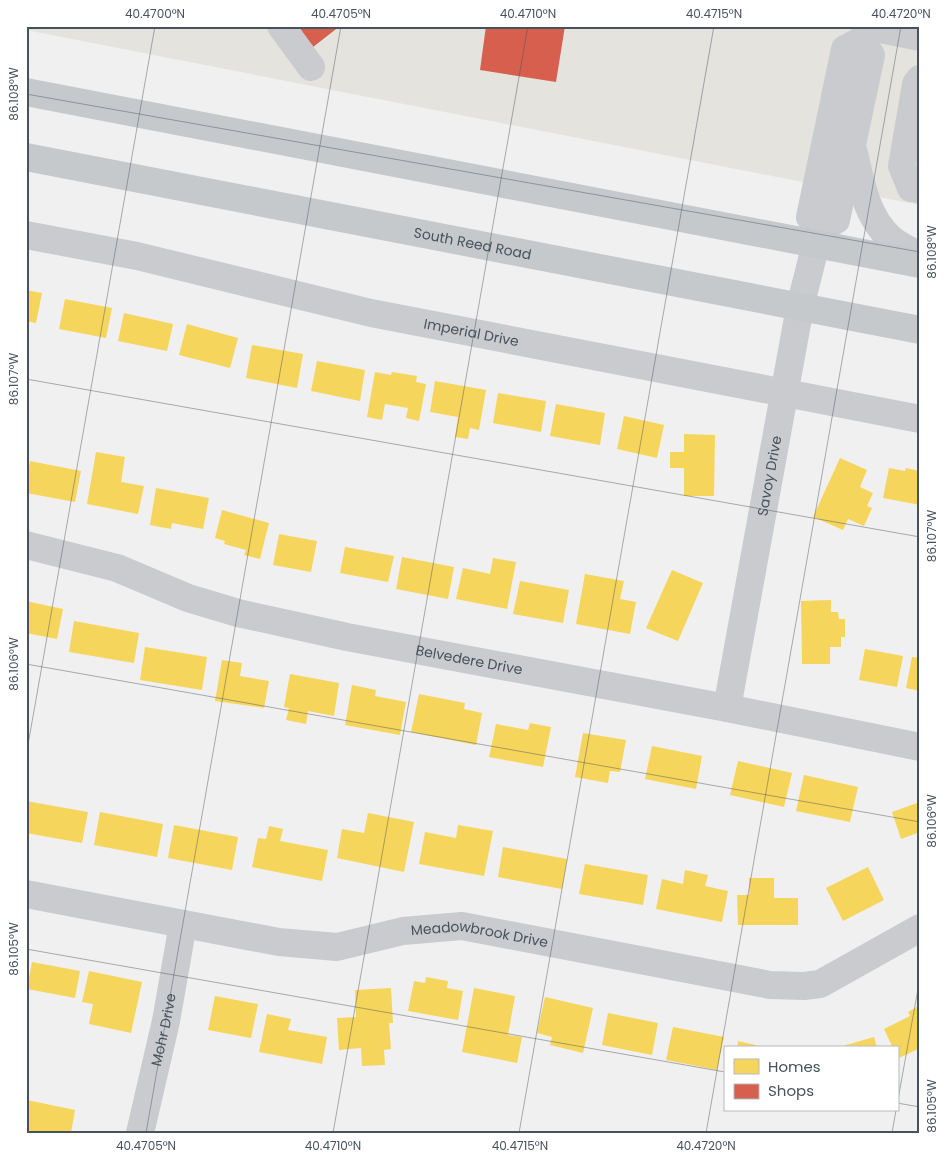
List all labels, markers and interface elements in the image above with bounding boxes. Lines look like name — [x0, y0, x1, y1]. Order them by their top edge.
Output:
text: 40.4700°N — [125, 5, 185, 22]
text: 40.4705°N — [311, 5, 371, 22]
text: 40.4710°N — [500, 5, 556, 22]
text: 40.4715°N — [686, 5, 742, 22]
text: 40.4720°N — [871, 5, 931, 22]
text: 86.108°W — [5, 67, 22, 121]
street label: South Reed Road — [412, 222, 533, 265]
text: 86.108°W — [923, 225, 940, 279]
street label: Imperial Drive — [422, 313, 521, 351]
text: 86.107°W — [5, 353, 22, 405]
street label: Savoy Drive — [752, 434, 786, 518]
text: 86.107°W — [923, 510, 940, 562]
text: 86.106°W — [5, 637, 22, 691]
street label: Belvedere Drive — [414, 640, 524, 680]
text: 86.106°W — [923, 794, 940, 848]
street label: Meadowbrook Drive — [410, 916, 550, 952]
text: 86.105°W — [5, 922, 22, 976]
street label: Mohr Drive — [146, 991, 181, 1068]
legend — [724, 1046, 898, 1112]
text: Homes — [768, 1056, 821, 1077]
text: 86.105°W — [923, 1079, 940, 1133]
text: Shops — [768, 1080, 814, 1101]
text: 40.4705°N — [116, 1137, 176, 1154]
text: 40.4710°N — [305, 1137, 361, 1154]
text: 40.4715°N — [492, 1137, 548, 1154]
text: 40.4720°N — [676, 1137, 736, 1154]

